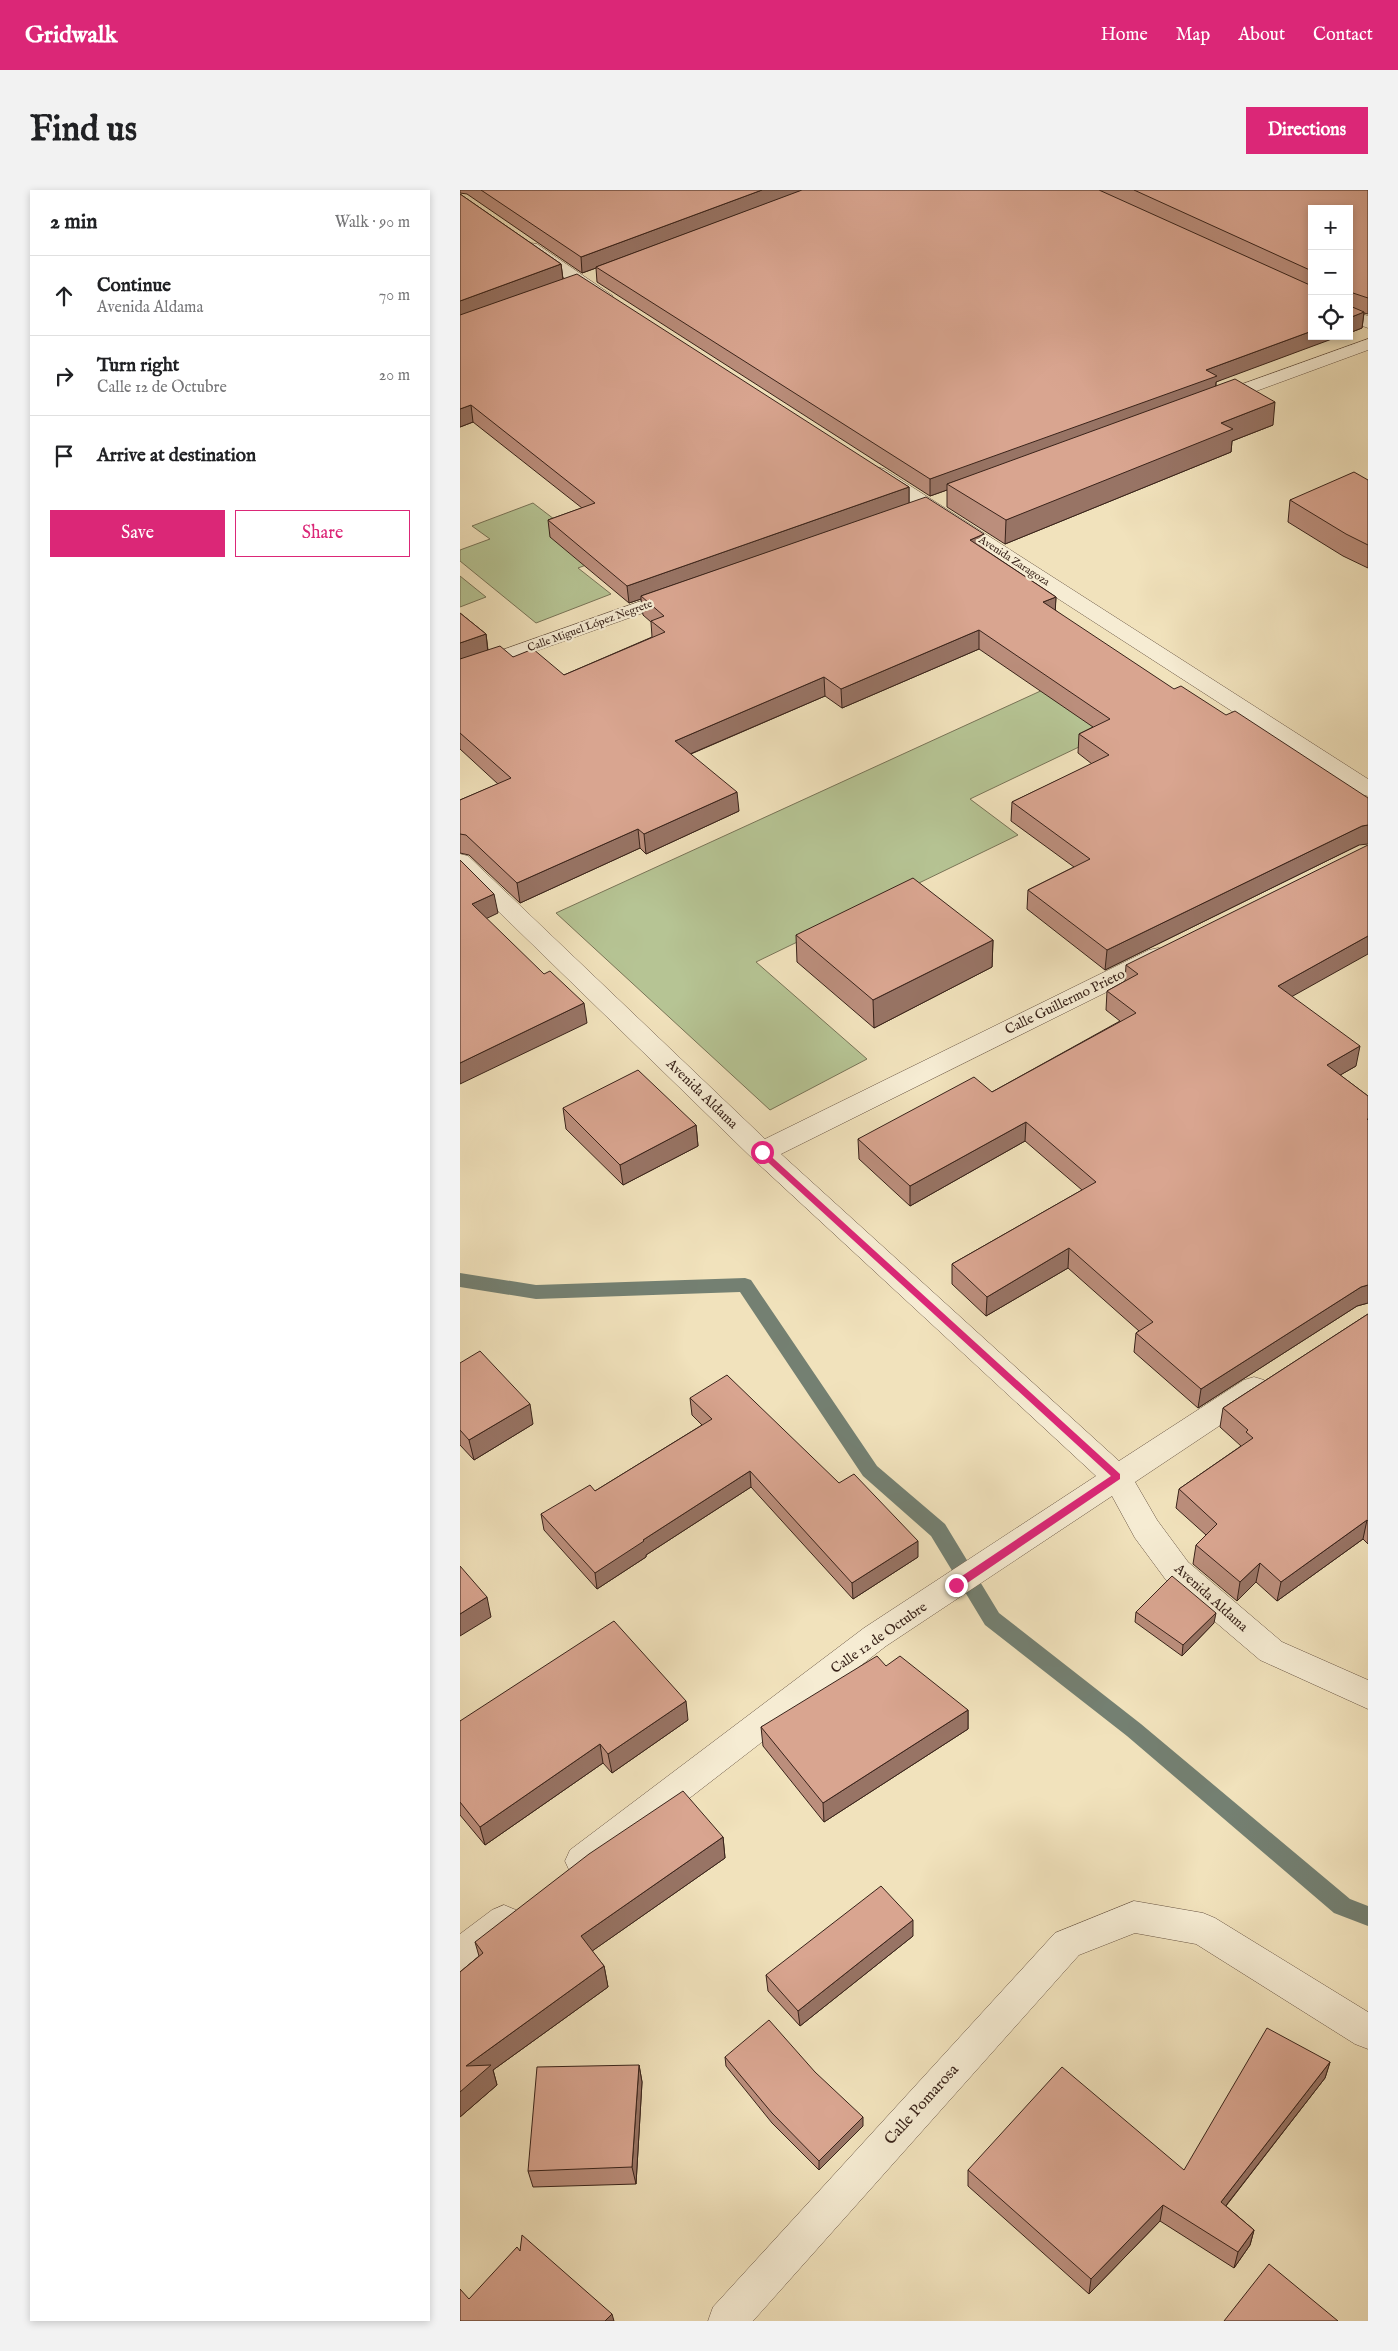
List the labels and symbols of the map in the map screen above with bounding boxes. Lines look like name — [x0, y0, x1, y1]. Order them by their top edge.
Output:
street label: Avenida Zaragoza — [975, 532, 1052, 589]
street label: Calle Miguel López Negrete — [526, 597, 654, 655]
street label: Calle Guillermo Prieto — [1002, 965, 1128, 1039]
street label: Avenida Aldama — [662, 1055, 742, 1133]
route start — [751, 1141, 774, 1164]
street label: Avenida Aldama — [1170, 1560, 1252, 1636]
route end — [945, 1574, 968, 1597]
street label: Calle 12 de Octubre — [827, 1598, 931, 1678]
street label: Calle Pomarosa — [881, 2060, 964, 2149]

